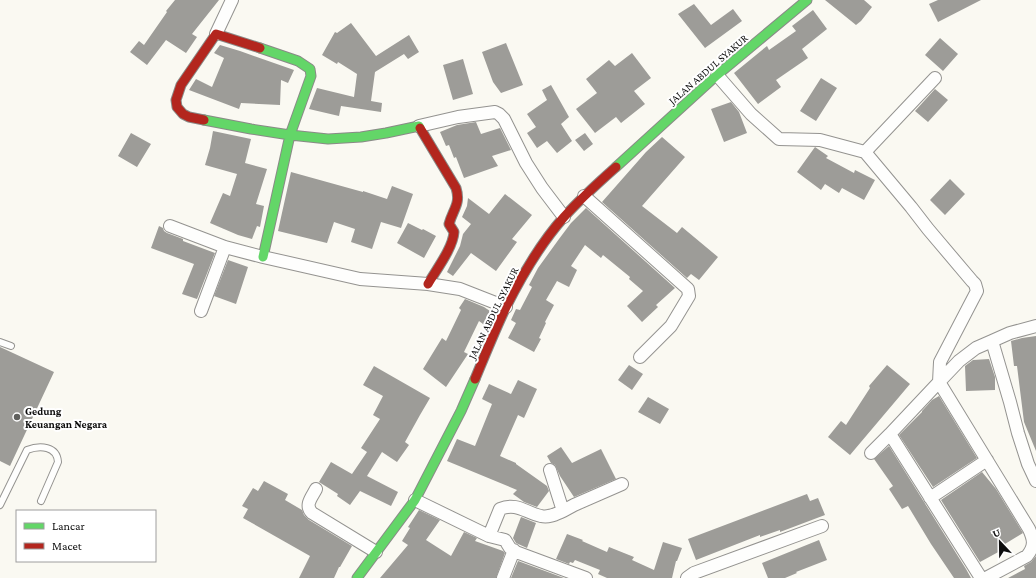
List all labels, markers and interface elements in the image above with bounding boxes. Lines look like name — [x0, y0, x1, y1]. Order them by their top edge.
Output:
street label: JALAN ABDUL SYAKUR — [665, 31, 751, 108]
street label: JALAN ABDUL SYAKUR — [465, 264, 522, 362]
place label: Gedung Keuangan Negara — [25, 405, 108, 430]
marker: Gedung Keuangan Negara — [12, 412, 22, 422]
legend — [16, 510, 156, 562]
text: Lancar — [52, 519, 86, 533]
north arrow — [980, 522, 1020, 562]
text: U — [991, 526, 1002, 540]
text: Macet — [52, 539, 83, 553]

